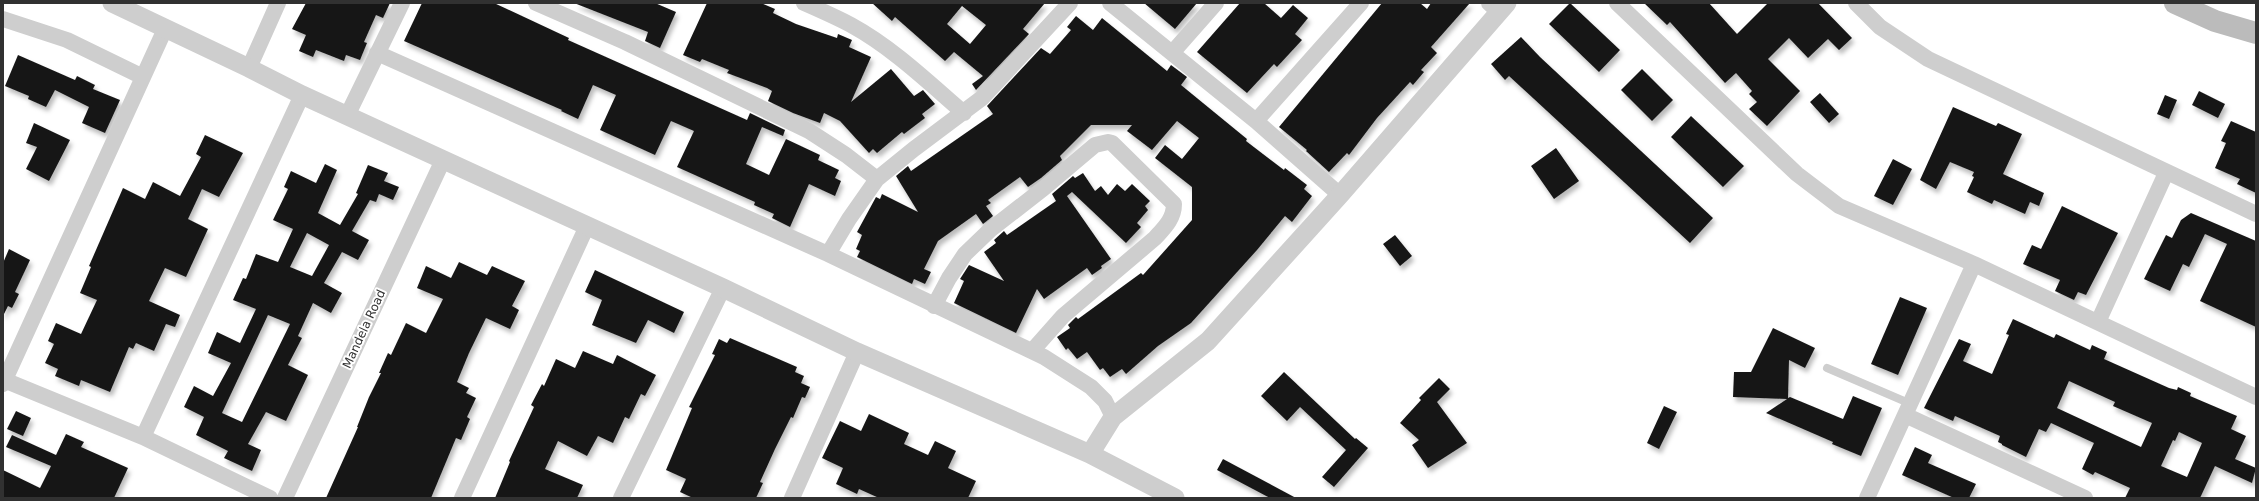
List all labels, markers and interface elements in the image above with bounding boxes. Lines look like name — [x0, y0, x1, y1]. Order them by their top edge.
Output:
street label: Mandela Road — [340, 288, 388, 370]

